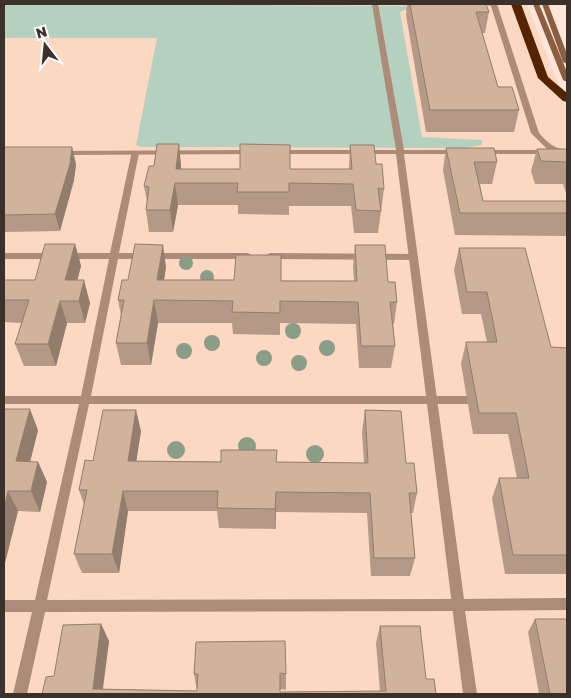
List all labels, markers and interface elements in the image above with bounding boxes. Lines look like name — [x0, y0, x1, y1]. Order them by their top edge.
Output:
north arrow — [20, 20, 70, 70]
text: N — [34, 22, 49, 42]

